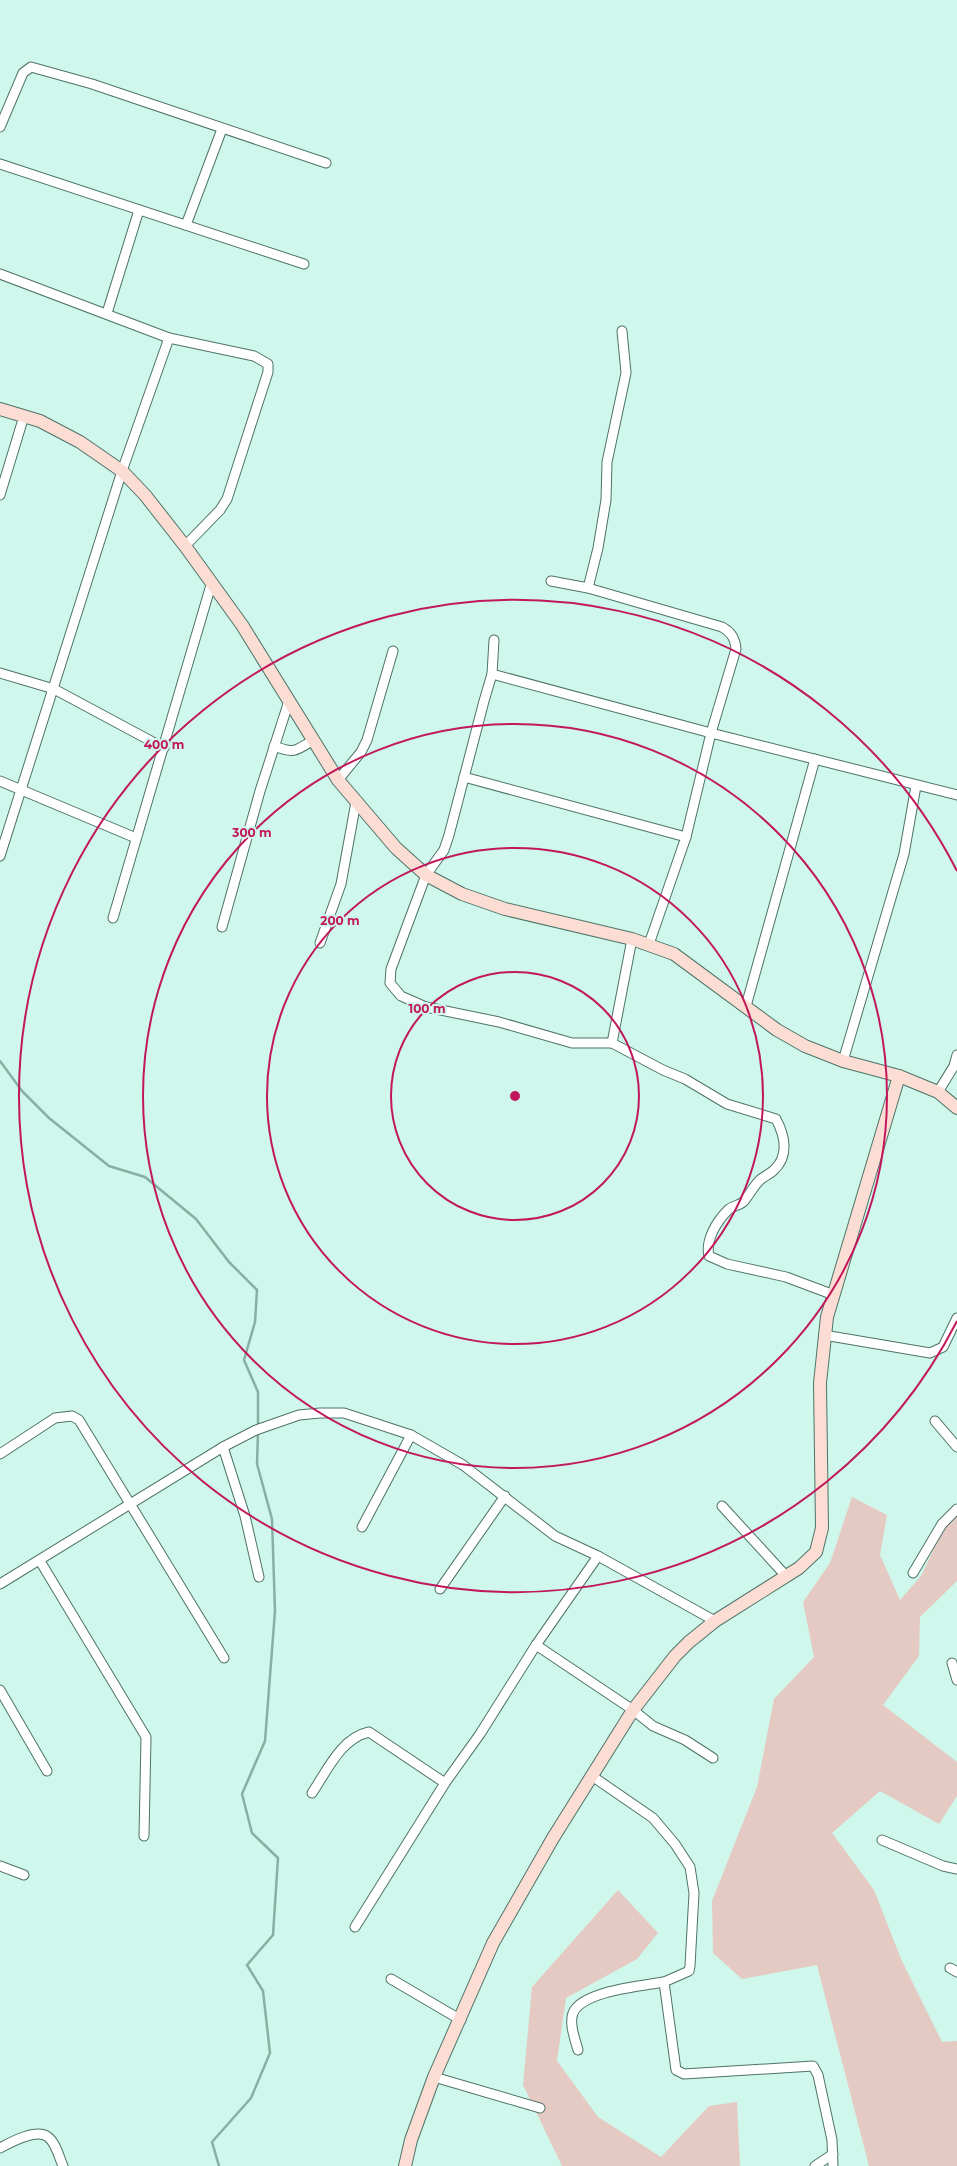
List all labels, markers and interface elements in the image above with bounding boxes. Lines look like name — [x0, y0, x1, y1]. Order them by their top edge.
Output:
text: 400 m — [144, 737, 184, 752]
text: 300 m — [231, 825, 272, 840]
text: 200 m — [320, 913, 360, 928]
text: 100 m — [409, 1001, 445, 1016]
centre of rings — [508, 1089, 522, 1103]

